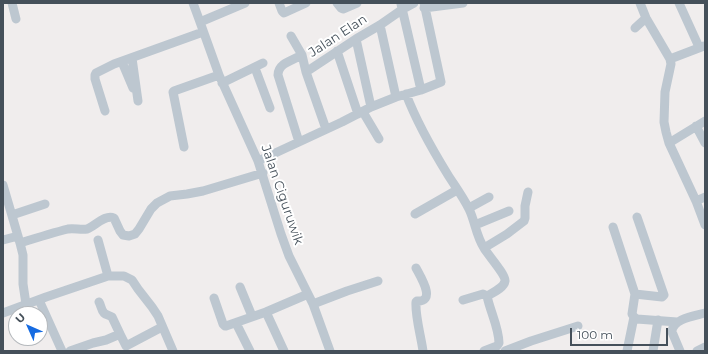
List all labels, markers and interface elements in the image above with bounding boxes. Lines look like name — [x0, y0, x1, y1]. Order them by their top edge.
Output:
street label: Jalan Elan — [306, 11, 370, 61]
street label: Jalan Ciguruwik — [258, 143, 306, 247]
north arrow — [8, 306, 48, 346]
text: U — [12, 310, 28, 326]
scale bar — [572, 320, 670, 346]
text: 100 m — [577, 327, 613, 342]

